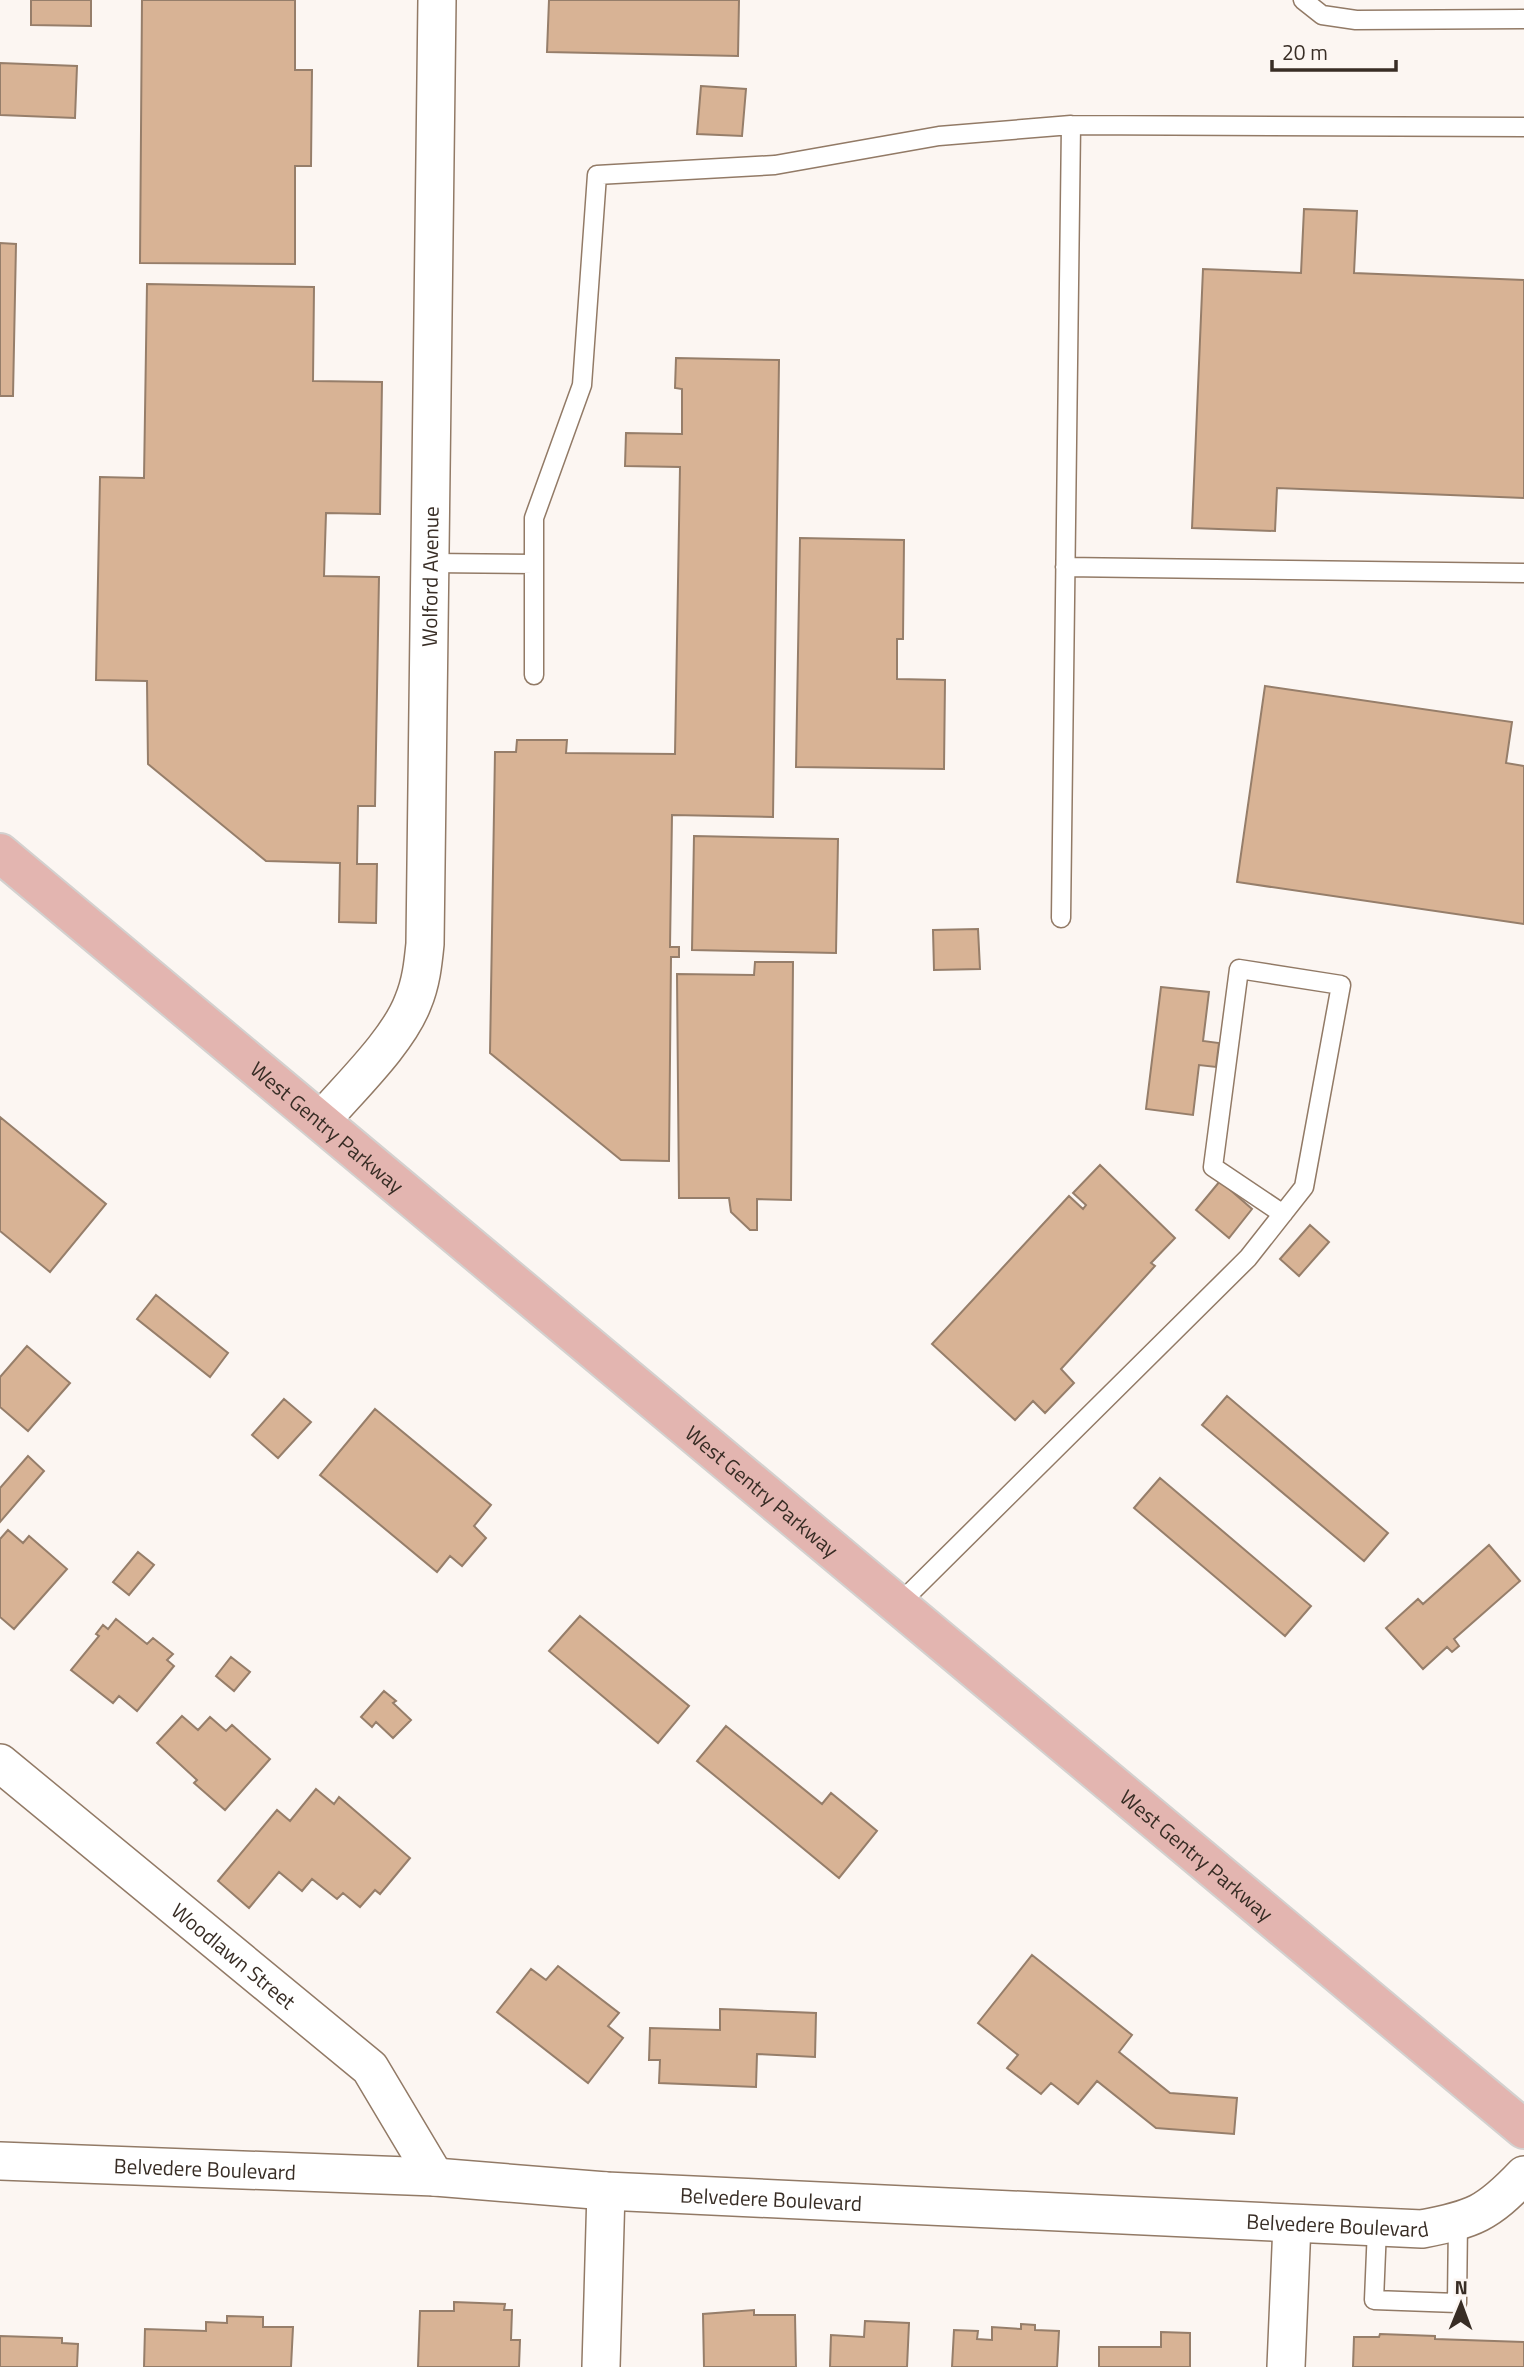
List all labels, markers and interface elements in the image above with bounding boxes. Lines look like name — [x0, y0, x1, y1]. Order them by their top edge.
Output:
scale bar — [1272, 28, 1396, 72]
text: 20 m — [1282, 36, 1328, 68]
street label: Wolford Avenue — [413, 506, 447, 647]
street label: West Gentry Parkway — [244, 1053, 411, 1201]
street label: West Gentry Parkway — [678, 1417, 846, 1565]
street label: West Gentry Parkway — [1113, 1781, 1281, 1929]
street label: Woodlawn Street — [165, 1895, 303, 2017]
street label: Belvedere Boulevard — [113, 2149, 296, 2188]
street label: Belvedere Boulevard — [679, 2178, 863, 2219]
street label: Belvedere Boulevard — [1246, 2205, 1431, 2246]
north arrow — [1426, 2269, 1496, 2339]
text: N — [1454, 2272, 1468, 2301]

